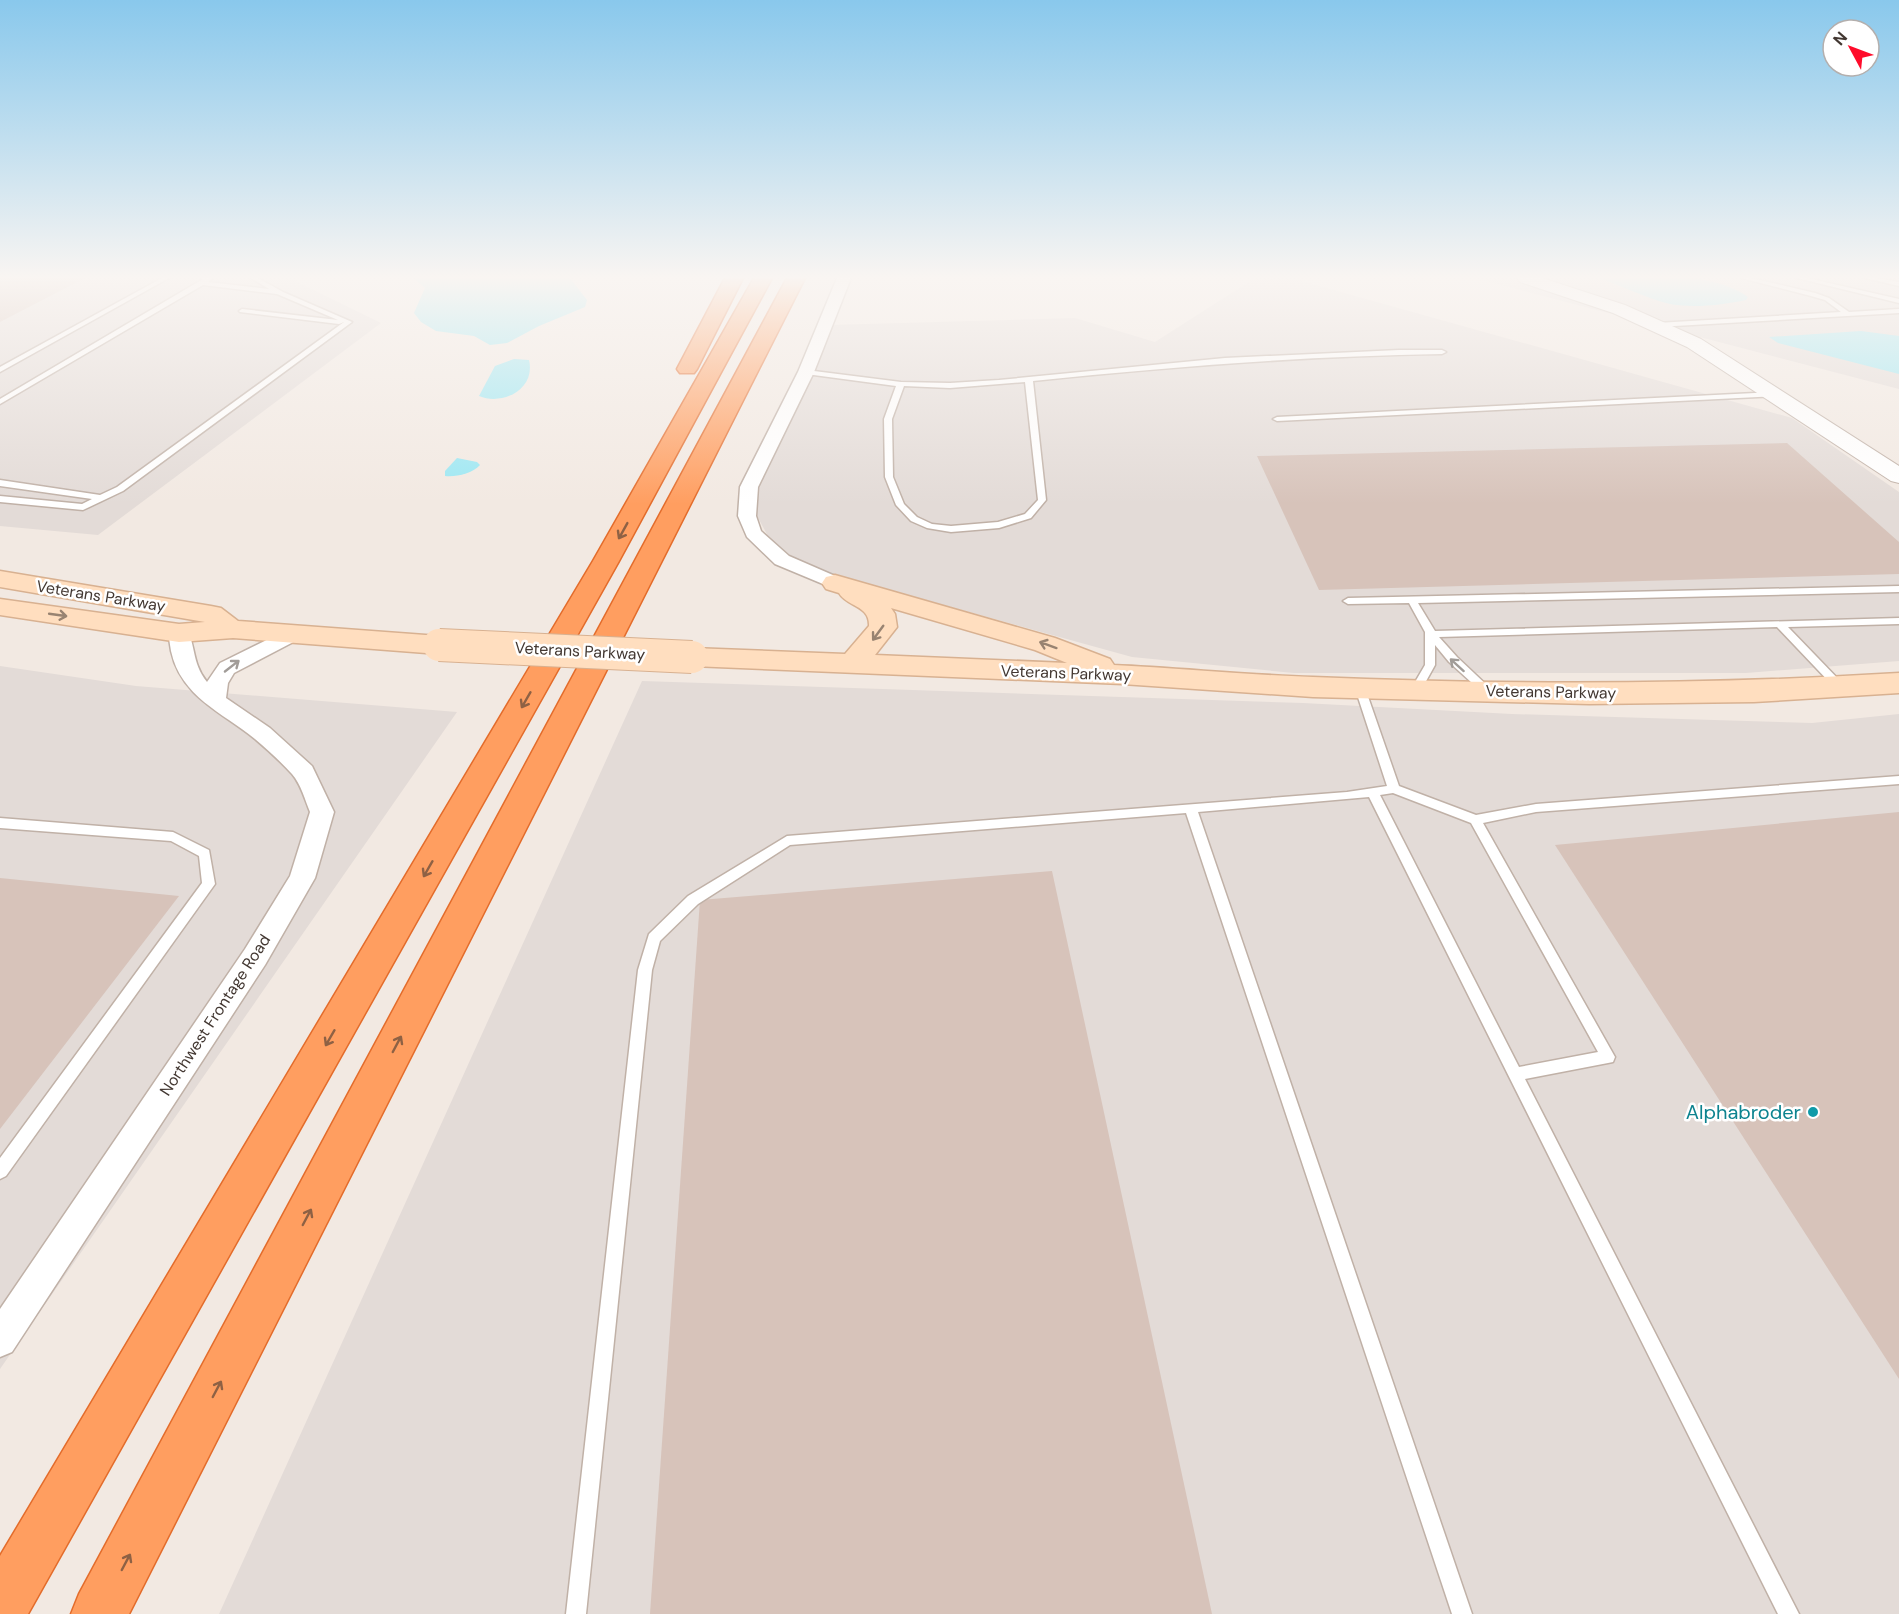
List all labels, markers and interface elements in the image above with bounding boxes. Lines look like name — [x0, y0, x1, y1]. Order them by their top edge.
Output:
north arrow — [1821, 18, 1881, 78]
text: N — [1828, 27, 1852, 50]
one-way arrow — [617, 522, 629, 539]
street label: Veterans Parkway — [35, 575, 167, 617]
one-way arrow — [47, 610, 67, 621]
one-way arrow — [871, 625, 884, 641]
street label: Veterans Parkway — [514, 637, 646, 665]
one-way arrow — [1039, 639, 1058, 650]
one-way arrow — [1449, 658, 1464, 672]
one-way arrow — [224, 660, 240, 673]
street label: Veterans Parkway — [1000, 660, 1132, 686]
street label: Veterans Parkway — [1486, 680, 1617, 704]
one-way arrow — [520, 691, 532, 708]
one-way arrow — [422, 860, 434, 877]
street label: Northwest Frontage Road — [155, 930, 275, 1100]
one-way arrow — [324, 1029, 336, 1046]
one-way arrow — [392, 1035, 403, 1053]
place label: Alphabroder — [1686, 1099, 1801, 1125]
marker: Alphabroder — [1806, 1105, 1820, 1119]
one-way arrow — [302, 1208, 313, 1226]
one-way arrow — [212, 1381, 223, 1399]
one-way arrow — [120, 1554, 132, 1571]

